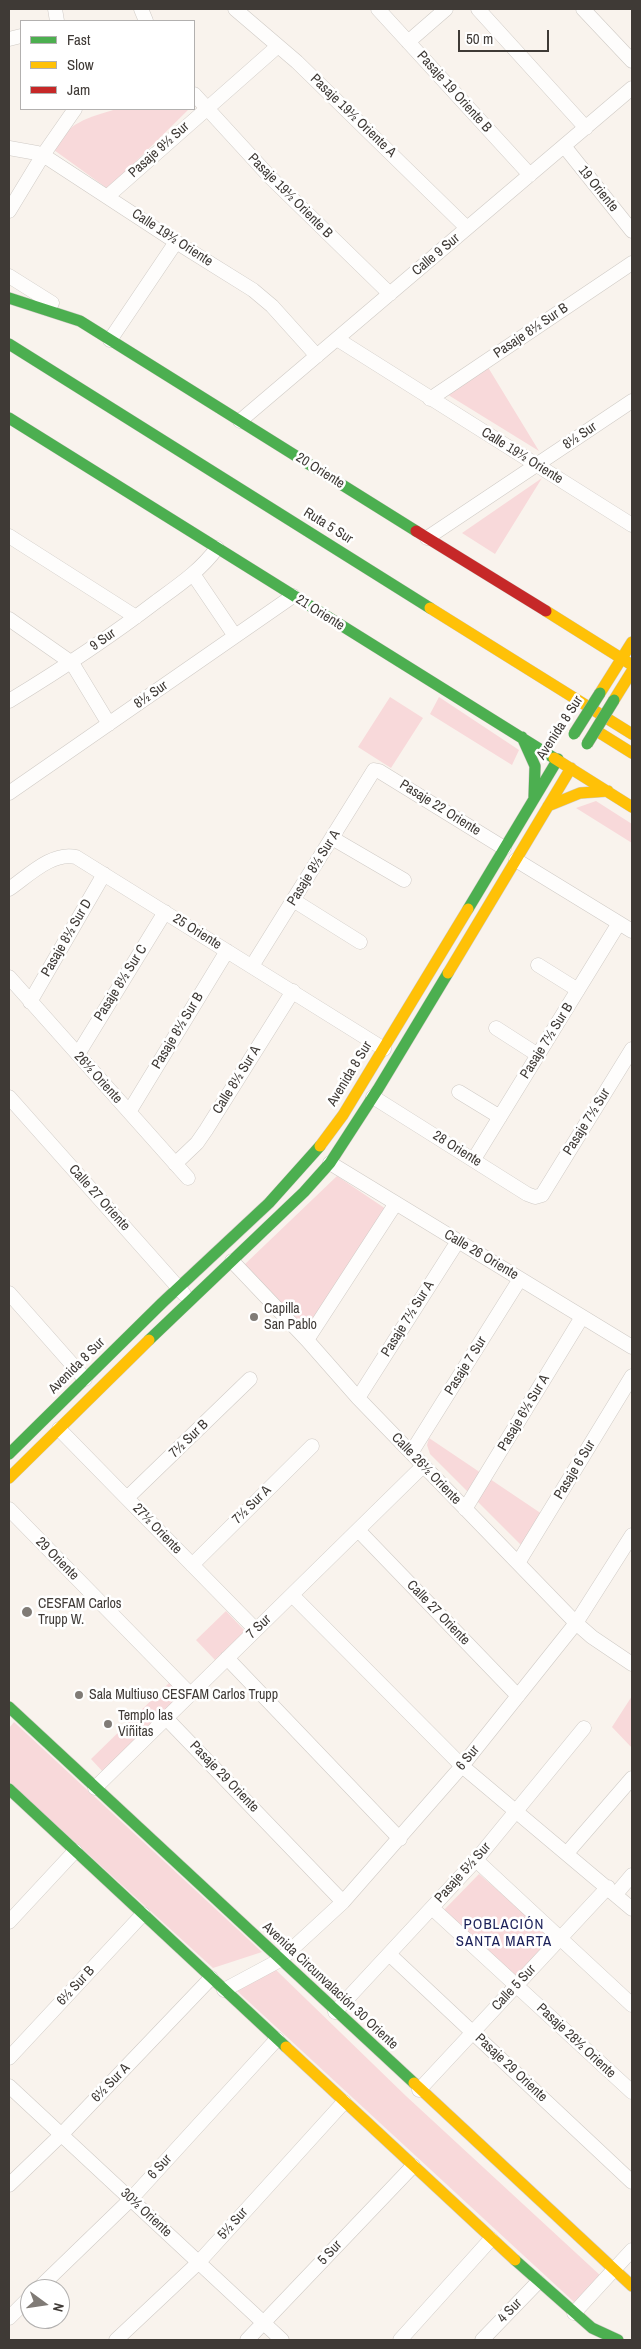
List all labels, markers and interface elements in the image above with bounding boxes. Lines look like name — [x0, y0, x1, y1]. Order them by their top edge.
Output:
legend — [20, 20, 195, 110]
scale bar — [461, 20, 552, 52]
text: 50 m — [466, 28, 493, 49]
text: Fast — [67, 29, 90, 50]
street label: Pasaje 19 Oriente B — [413, 48, 495, 136]
text: Slow — [67, 54, 94, 75]
street label: Pasaje 19½ Oriente A — [307, 71, 399, 161]
text: Jam — [67, 79, 90, 100]
street label: Pasaje 9½ Sur — [125, 119, 193, 181]
street label: Pasaje 19½ Oriente B — [244, 150, 336, 242]
street label: 19 Oriente — [574, 163, 622, 215]
street label: Calle 19½ Oriente — [128, 206, 216, 270]
street label: Calle 9 Sur — [409, 230, 463, 280]
street label: Pasaje 8½ Sur B — [491, 300, 571, 362]
street label: 8½ Sur — [560, 419, 600, 453]
street label: Calle 19½ Oriente — [478, 424, 566, 488]
street label: 20 Oriente — [293, 450, 347, 492]
street label: Ruta 5 Sur — [300, 504, 356, 548]
street label: 21 Oriente — [293, 592, 347, 634]
street label: 9 Sur — [87, 625, 119, 655]
street label: 8½ Sur — [131, 678, 171, 712]
street label: Avenida 8 Sur — [533, 693, 587, 763]
street label: Pasaje 22 Oriente — [396, 776, 484, 840]
street label: Pasaje 8½ Sur A — [284, 827, 344, 909]
street label: Pasaje 8½ Sur D — [38, 896, 96, 980]
street label: 25 Oriente — [170, 911, 224, 953]
street label: Pasaje 8½ Sur C — [91, 942, 151, 1024]
street label: Pasaje 8½ Sur B — [149, 990, 207, 1072]
street label: Pasaje 7½ Sur B — [517, 1000, 577, 1082]
street label: Avenida 8 Sur — [324, 1039, 376, 1109]
street label: Calle 8½ Sur A — [209, 1043, 265, 1117]
street label: 26½ Oriente — [70, 1049, 126, 1107]
street label: Pasaje 7½ Sur — [560, 1086, 614, 1158]
street label: 28 Oriente — [430, 1128, 484, 1170]
street label: Calle 27 Oriente — [65, 1161, 133, 1235]
street label: Calle 26 Oriente — [441, 1226, 521, 1284]
street label: Pasaje 7½ Sur A — [378, 1278, 438, 1360]
place label: Capilla San Pablo — [264, 1301, 317, 1334]
marker: Capilla San Pablo — [248, 1311, 260, 1323]
street label: Avenida 8 Sur — [45, 1334, 109, 1398]
street label: Pasaje 7 Sur — [441, 1334, 491, 1398]
street label: Pasaje 6½ Sur A — [495, 1372, 553, 1454]
street label: 7½ Sur B — [166, 1416, 212, 1462]
street label: Calle 26½ Oriente — [388, 1430, 464, 1508]
street label: Pasaje 6 Sur — [551, 1438, 599, 1502]
street label: 7½ Sur A — [229, 1482, 275, 1528]
street label: 27½ Oriente — [129, 1500, 185, 1558]
street label: 29 Oriente — [32, 1534, 82, 1584]
street label: Calle 27 Oriente — [403, 1577, 473, 1649]
place label: CESFAM Carlos Trupp W. — [38, 1596, 122, 1628]
marker: CESFAM Carlos Trupp W. — [20, 1605, 34, 1619]
street label: 7 Sur — [243, 1611, 275, 1643]
place label: Sala Multiuso CESFAM Carlos Trupp — [89, 1687, 278, 1703]
marker: Sala Multiuso CESFAM Carlos Trupp — [73, 1689, 85, 1701]
place label: Templo las Viñitas — [118, 1708, 173, 1740]
marker: Templo las Viñitas — [102, 1718, 114, 1730]
street label: Pasaje 29 Oriente — [186, 1738, 262, 1816]
street label: 6 Sur — [453, 1742, 483, 1774]
street label: Pasaje 5½ Sur — [432, 1839, 494, 1907]
district label: POBLACIÓN SANTA MARTA — [454, 1916, 554, 1951]
street label: Avenida Circunvalación 30 Oriente — [259, 1919, 401, 2053]
street label: Calle 5 Sur — [488, 1962, 540, 2014]
street label: 6½ Sur B — [54, 1963, 98, 2009]
street label: Pasaje 28½ Oriente — [533, 2000, 619, 2082]
street label: Pasaje 29 Oriente — [471, 2030, 551, 2106]
street label: 6½ Sur A — [88, 2060, 134, 2106]
street label: 6 Sur — [145, 2151, 175, 2183]
street label: 30½ Oriente — [117, 2185, 175, 2241]
street label: 5½ Sur — [214, 2205, 252, 2243]
street label: 5 Sur — [314, 2237, 346, 2269]
north arrow — [20, 2279, 70, 2329]
street label: 4 Sur — [494, 2295, 526, 2327]
text: N — [49, 2301, 68, 2314]

